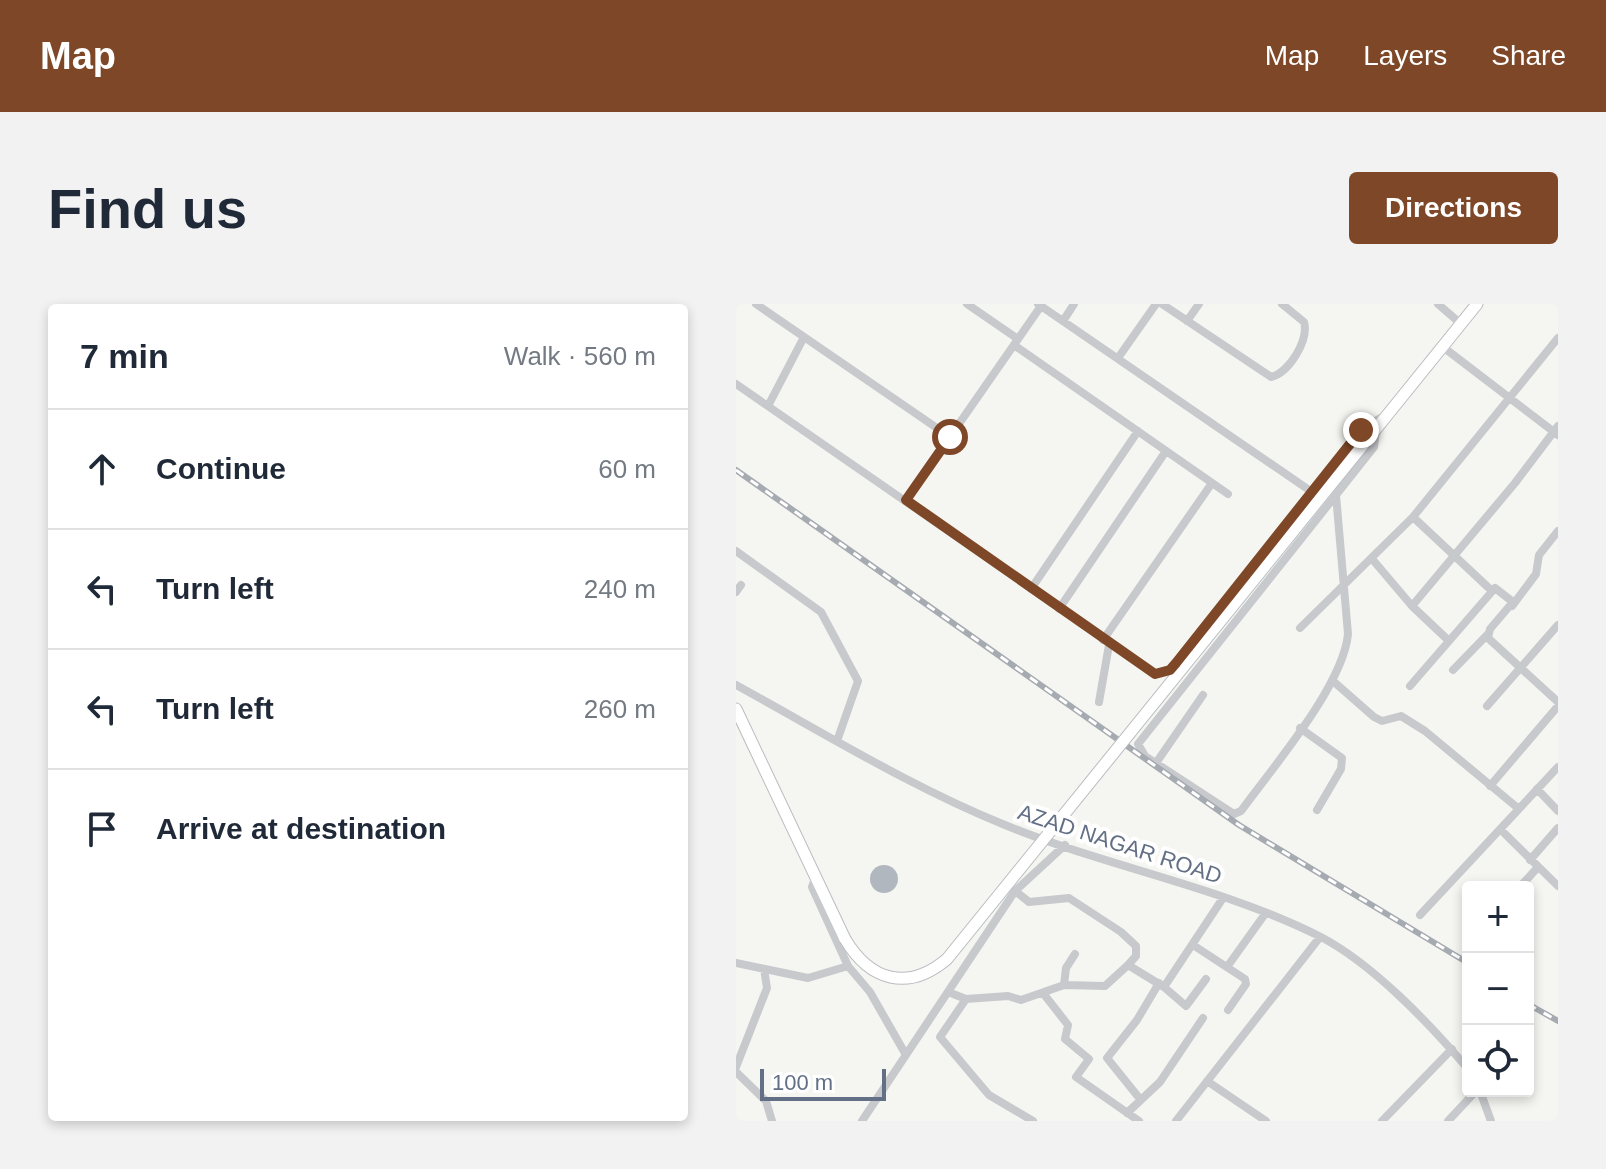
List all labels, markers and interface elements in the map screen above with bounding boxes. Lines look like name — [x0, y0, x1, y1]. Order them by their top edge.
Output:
text: Map — [40, 35, 116, 77]
text: Map — [1265, 40, 1319, 71]
text: Layers — [1363, 40, 1447, 71]
text: Share — [1491, 40, 1566, 71]
button: Directions — [1349, 172, 1558, 244]
text: Find us — [48, 177, 247, 240]
text: 7 min — [80, 337, 169, 375]
text: Walk · 560 m — [504, 341, 656, 371]
route end — [1343, 412, 1379, 448]
route start — [932, 419, 968, 455]
icon: ahead — [80, 447, 124, 491]
text: Continue — [156, 452, 286, 485]
text: 60 m — [598, 454, 656, 484]
icon: left — [80, 567, 124, 611]
text: Turn left — [156, 572, 274, 605]
text: 240 m — [584, 574, 656, 604]
icon: left — [80, 687, 124, 731]
text: Turn left — [156, 692, 274, 725]
text: 260 m — [584, 694, 656, 724]
street label: AZAD NAGAR ROAD — [1015, 799, 1225, 889]
icon: arrive — [80, 807, 124, 851]
text: Arrive at destination — [156, 812, 446, 845]
map controls — [1462, 881, 1534, 1097]
button: + — [1462, 881, 1534, 953]
button: − — [1462, 953, 1534, 1025]
button: locate — [1462, 1025, 1534, 1097]
scale bar — [760, 1065, 886, 1101]
text: 100 m — [772, 1070, 833, 1095]

